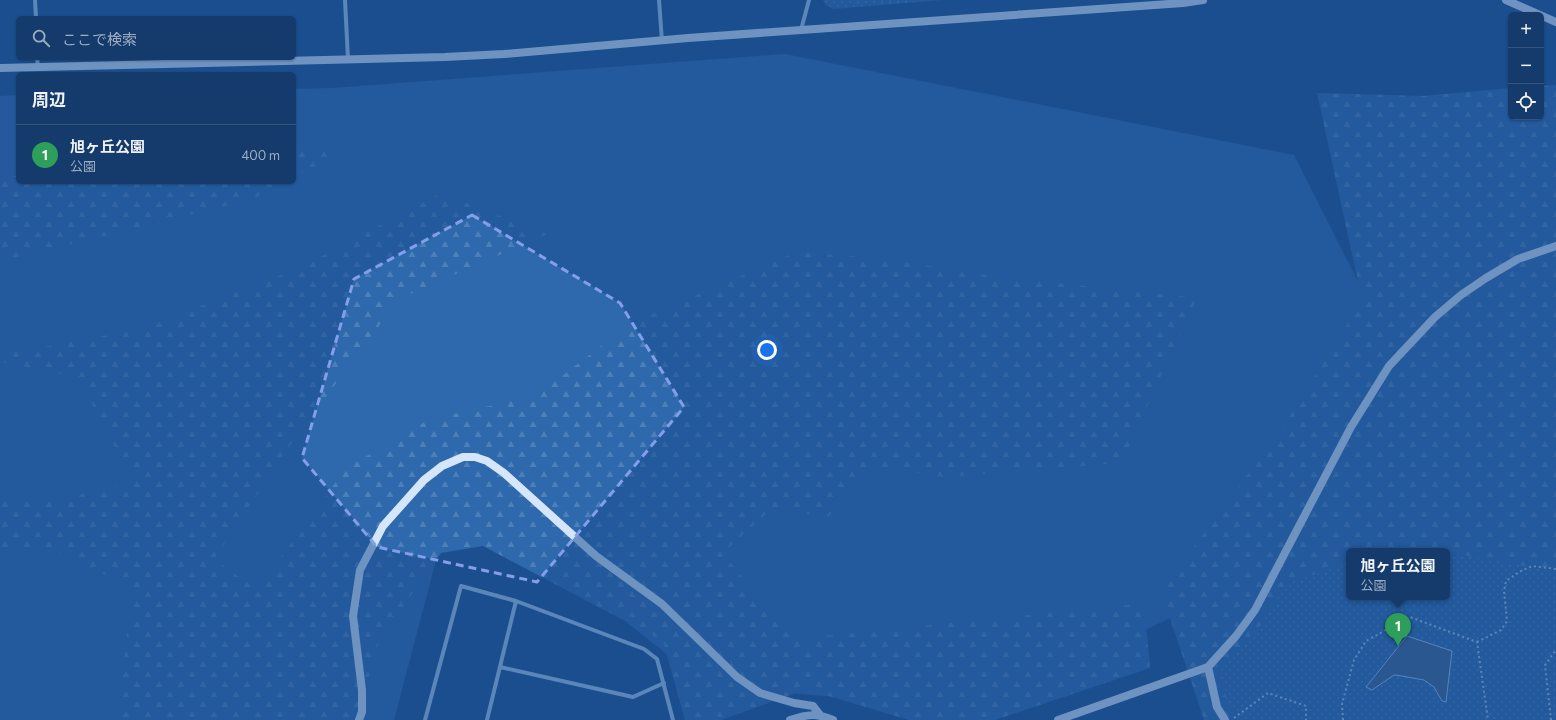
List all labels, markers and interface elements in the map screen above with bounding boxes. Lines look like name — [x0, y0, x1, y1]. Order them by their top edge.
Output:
map controls — [1508, 12, 1544, 120]
button: + — [1508, 12, 1544, 48]
search box — [16, 16, 296, 60]
icon: search — [30, 27, 52, 49]
text: ここで検索 — [62, 30, 137, 48]
button: − — [1508, 48, 1544, 84]
button: locate — [1508, 84, 1544, 120]
text: 周辺 — [32, 89, 66, 110]
text: 旭ヶ丘公園 — [70, 137, 145, 155]
text: 1 — [42, 147, 48, 163]
text: 400 m — [241, 147, 280, 163]
text: 公園 — [70, 158, 96, 174]
your location — [757, 340, 777, 360]
popup — [1346, 548, 1450, 600]
text: 旭ヶ丘公園 — [1360, 556, 1436, 574]
text: 公園 — [1360, 577, 1387, 593]
pin: 1 — [1385, 613, 1411, 646]

